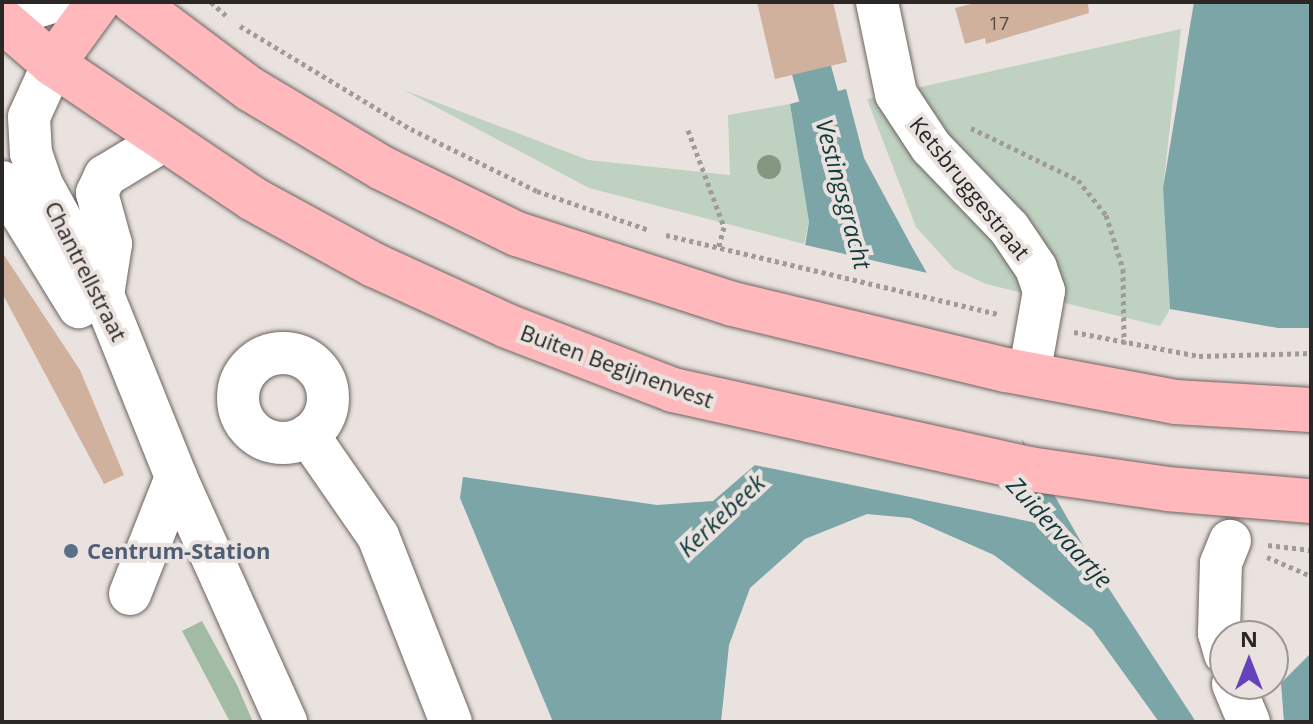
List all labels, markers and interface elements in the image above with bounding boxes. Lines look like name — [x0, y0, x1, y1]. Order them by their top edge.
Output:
house number: 17 — [989, 12, 1009, 34]
street label: Ketsbruggestraat — [904, 111, 1036, 265]
water label: Vestingsgracht — [810, 116, 878, 272]
street label: Chantrellstraat — [40, 197, 132, 345]
street label: Buiten Begijnenvest — [517, 319, 717, 413]
water label: Kerkebeek — [672, 468, 770, 562]
water label: Zuidervaartje — [1001, 470, 1119, 594]
place label: Centrum-Station — [87, 538, 270, 564]
marker: Centrum-Station — [62, 542, 80, 560]
north arrow — [1209, 620, 1289, 700]
text: N — [1240, 623, 1258, 653]

